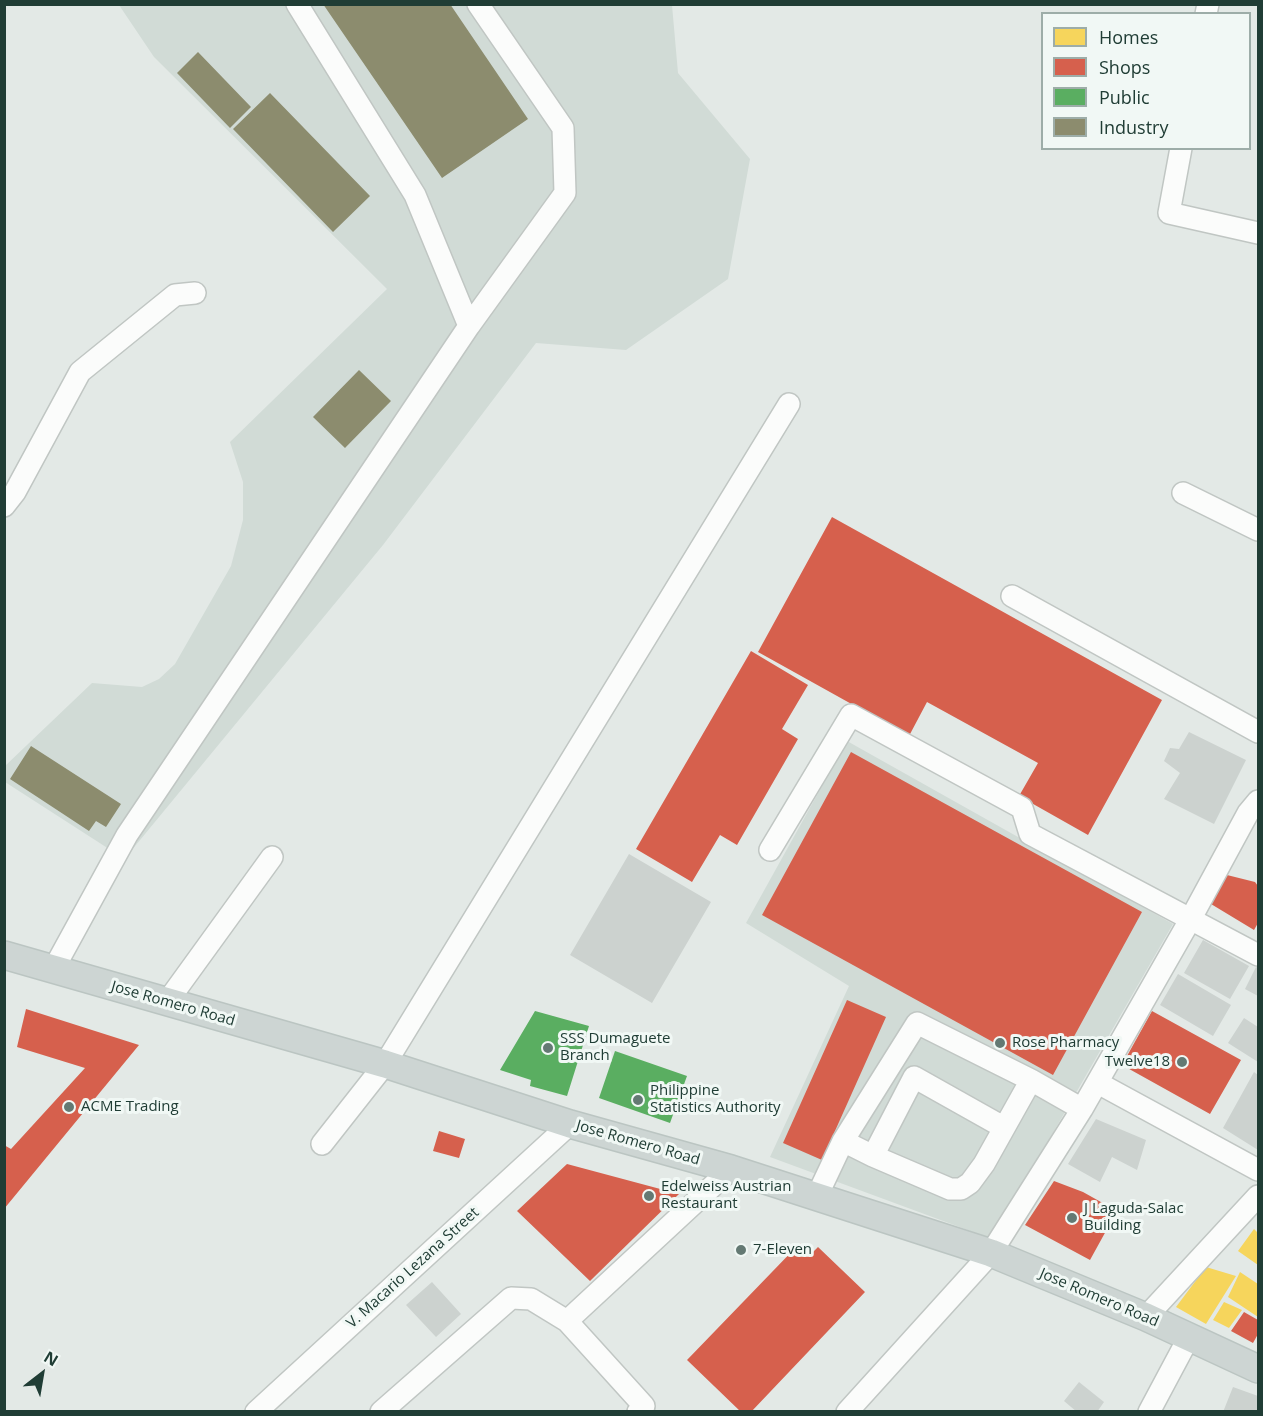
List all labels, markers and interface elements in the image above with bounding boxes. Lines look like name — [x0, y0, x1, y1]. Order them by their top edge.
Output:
legend — [1041, 12, 1251, 150]
text: Homes — [1099, 25, 1158, 49]
text: Shops — [1099, 55, 1150, 79]
text: Public — [1099, 85, 1150, 109]
text: Industry — [1099, 115, 1169, 139]
street label: Jose Romero Road — [109, 978, 237, 1030]
place label: SSS Dumaguete Branch — [560, 1030, 670, 1065]
place label: Rose Pharmacy — [1012, 1034, 1119, 1052]
marker: Rose Pharmacy — [993, 1036, 1007, 1050]
marker: SSS Dumaguete Branch — [541, 1041, 555, 1055]
place label: Twelve18 — [1105, 1053, 1170, 1071]
marker: Twelve18 — [1175, 1055, 1189, 1069]
place label: Philippine Statistics Authority — [650, 1082, 781, 1117]
marker: Philippine Statistics Authority — [631, 1093, 645, 1107]
place label: ACME Trading — [81, 1098, 179, 1116]
marker: ACME Trading — [62, 1100, 76, 1114]
street label: Jose Romero Road — [574, 1117, 702, 1169]
place label: Edelweiss Austrian Restaurant — [661, 1178, 791, 1213]
marker: Edelweiss Austrian Restaurant — [642, 1189, 656, 1203]
place label: J Laguda-Salac Building — [1084, 1200, 1184, 1235]
street label: V. Macario Lezana Street — [343, 1204, 483, 1332]
marker: J Laguda-Salac Building — [1065, 1211, 1079, 1225]
place label: 7-Eleven — [753, 1241, 812, 1259]
marker: 7-Eleven — [734, 1243, 748, 1257]
street label: Jose Romero Road — [1037, 1265, 1161, 1331]
north arrow — [12, 1344, 72, 1404]
text: N — [40, 1346, 63, 1371]

